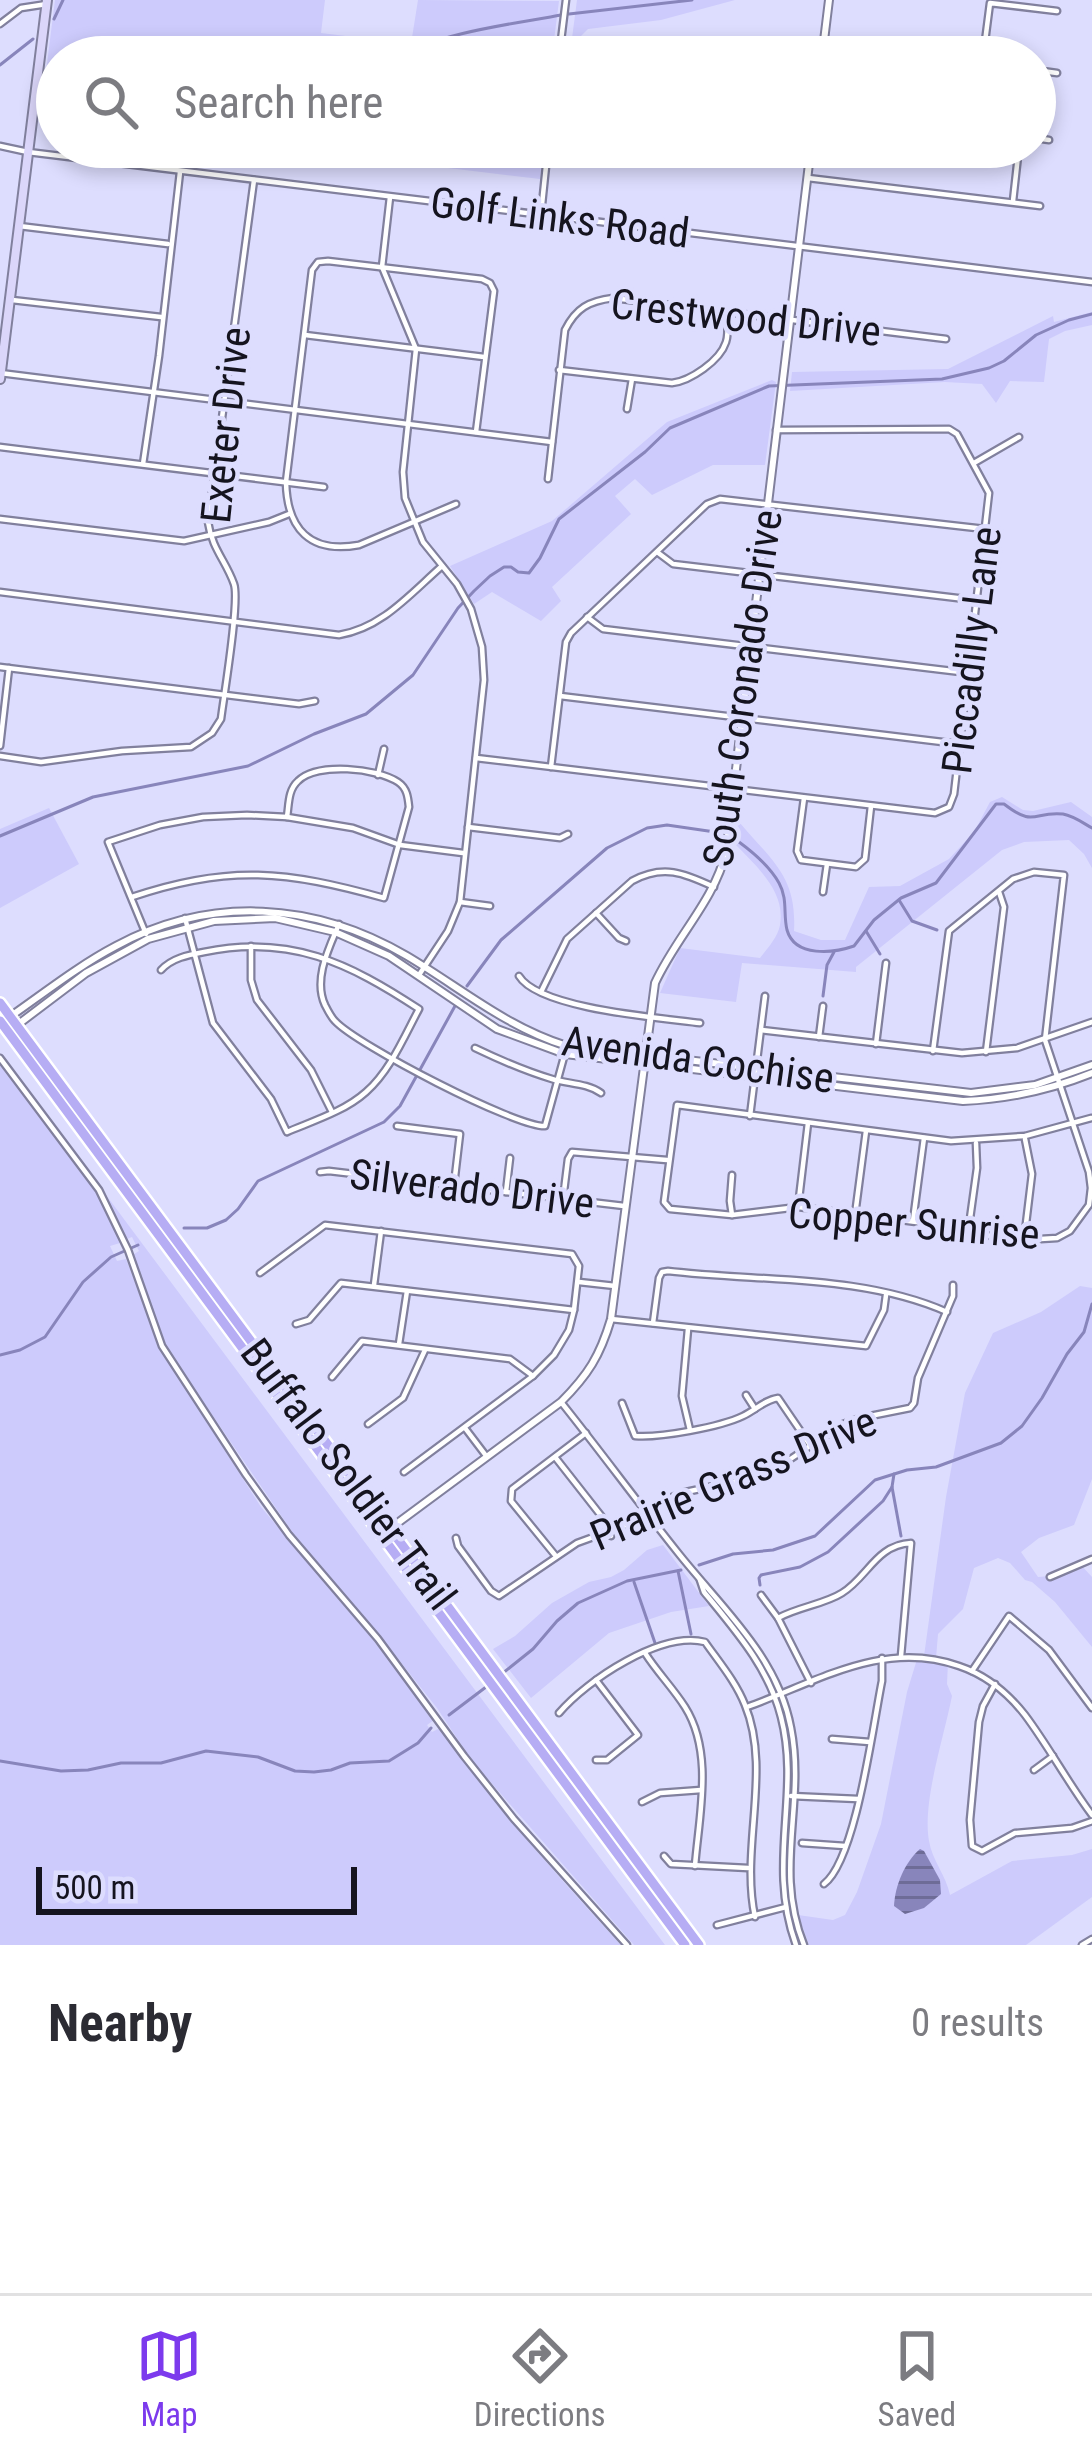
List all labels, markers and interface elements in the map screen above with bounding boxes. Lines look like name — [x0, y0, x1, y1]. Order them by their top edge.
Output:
search box — [36, 36, 1056, 168]
icon: search — [78, 69, 144, 135]
text: Search here — [174, 76, 383, 129]
street label: Golf Links Road — [428, 177, 692, 258]
street label: Crestwood Drive — [609, 279, 883, 356]
street label: Exeter Drive — [191, 325, 260, 526]
street label: South Coronado Drive — [693, 507, 792, 870]
street label: Piccadilly Lane — [932, 524, 1011, 777]
street label: Avenida Cochise — [559, 1016, 837, 1103]
street label: Silverado Drive — [347, 1149, 597, 1228]
street label: Copper Sunrise — [786, 1188, 1042, 1259]
street label: Buffalo Soldier Trail — [231, 1329, 466, 1619]
street label: Prairie Grass Drive — [583, 1396, 883, 1561]
scale bar — [36, 1861, 357, 1914]
text: 500 m — [54, 1868, 135, 1907]
text: Nearby — [48, 1994, 192, 2053]
text: 0 results — [911, 2000, 1044, 2046]
tab: Map — [136, 2323, 202, 2434]
tab: Directions — [474, 2323, 606, 2434]
tab: Saved — [878, 2323, 956, 2434]

